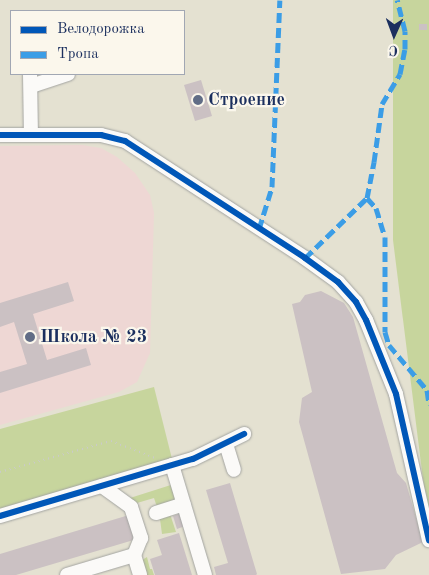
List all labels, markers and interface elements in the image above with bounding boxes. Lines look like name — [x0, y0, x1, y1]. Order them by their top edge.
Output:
legend — [10, 10, 185, 75]
north arrow — [369, 10, 419, 60]
text: Велодорожка — [57, 22, 145, 37]
text: С — [389, 43, 398, 57]
text: Тропа — [57, 47, 99, 62]
place label: Строение — [208, 89, 285, 111]
marker: Строение — [192, 94, 204, 106]
place label: Школа № 23 — [40, 326, 147, 348]
marker: Школа № 23 — [24, 331, 36, 343]

